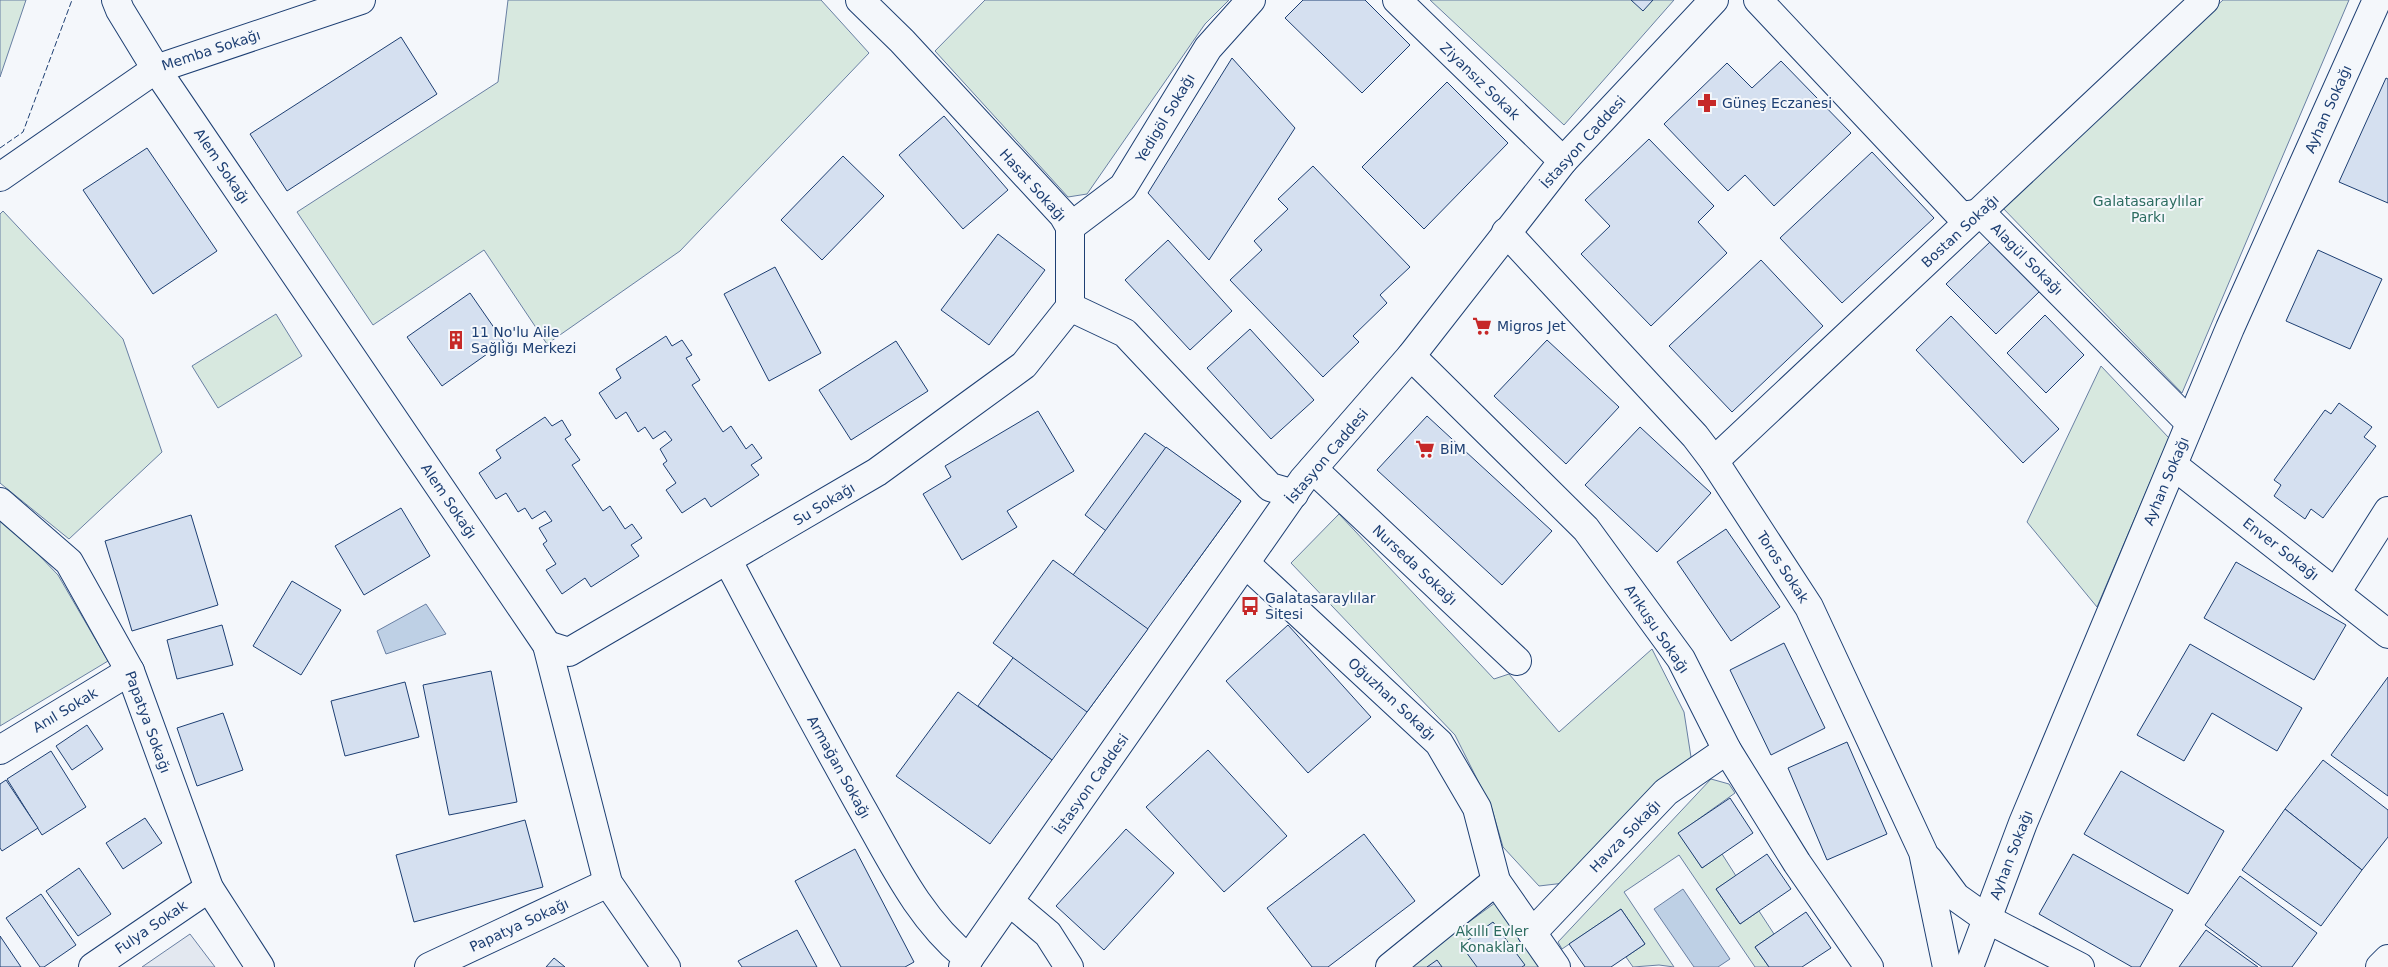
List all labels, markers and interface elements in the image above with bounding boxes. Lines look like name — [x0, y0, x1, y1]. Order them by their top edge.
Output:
street label: Memba Sokağı — [160, 26, 262, 74]
street label: Ziyansız Sokak — [1437, 39, 1524, 124]
street label: Ayhan Sokağı — [2302, 63, 2354, 155]
street label: Yedigöl Sokağı — [1132, 71, 1198, 166]
street label: İstasyon Caddesi — [1537, 92, 1629, 192]
pharmacy icon: Güneş Eczanesi — [1696, 92, 1718, 114]
place label: Güneş Eczanesi — [1722, 95, 1832, 111]
street label: Alem Sokağı — [191, 126, 253, 206]
street label: Hasat Sokağı — [996, 146, 1070, 224]
street label: Bostan Sokağı — [1918, 191, 2002, 271]
park label: Galatasaraylılar Parkı — [2093, 193, 2203, 225]
street label: Alagül Sokağı — [1988, 220, 2066, 298]
supermarket icon: Migros Jet — [1471, 315, 1493, 337]
place label: Migros Jet — [1497, 318, 1566, 334]
place label: 11 No'lu Aile Sağlığı Merkezi — [471, 324, 576, 356]
building icon: 11 No'lu Aile Sağlığı Merkezi — [445, 329, 467, 351]
street label: İstasyon Caddesi — [1282, 405, 1371, 507]
street label: Ayhan Sokağı — [2140, 434, 2192, 528]
supermarket icon: BİM — [1414, 438, 1436, 460]
place label: BİM — [1440, 440, 1466, 457]
street label: Alem Sokağı — [418, 461, 480, 541]
street label: Su Sokağı — [790, 479, 858, 529]
street label: Enver Sokağı — [2240, 515, 2322, 583]
street label: Nurseda Sokağı — [1369, 522, 1461, 608]
street label: Toros Sokak — [1753, 527, 1813, 607]
street label: Arıkuşu Sokağı — [1622, 582, 1692, 676]
place label: Galatasaraylılar Sitesi — [1265, 590, 1376, 622]
bus stop icon: Galatasaraylılar Sitesi — [1239, 595, 1261, 617]
street label: Oğuzhan Sokağı — [1345, 654, 1439, 744]
street label: Papatya Sokağı — [122, 669, 174, 775]
street label: Anıl Sokak — [30, 684, 101, 736]
street label: Armağan Sokağı — [804, 713, 874, 821]
street label: İstasyon Caddesi — [1050, 730, 1132, 837]
street label: Havza Sokağı — [1586, 796, 1664, 876]
street label: Ayhan Sokağı — [1987, 808, 2035, 902]
street label: Papatya Sokağı — [467, 895, 571, 955]
street label: Fulya Sokak — [112, 897, 191, 957]
park label: Akıllı Evler Konakları — [1455, 923, 1529, 955]

